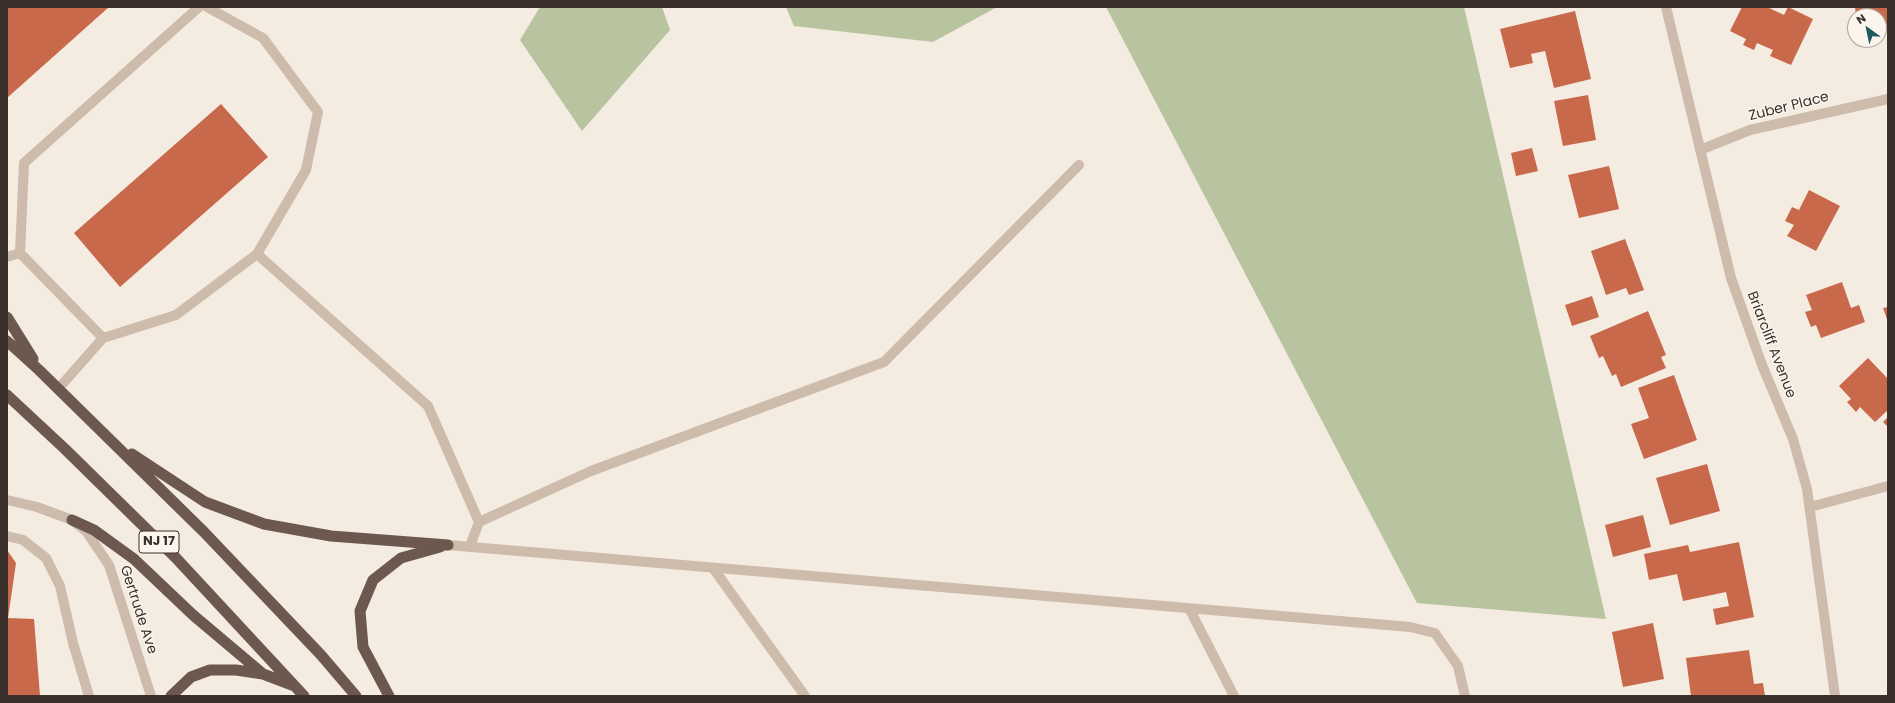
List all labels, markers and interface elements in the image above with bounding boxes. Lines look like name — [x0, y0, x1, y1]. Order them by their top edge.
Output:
north arrow — [1847, 8, 1887, 48]
text: N — [1853, 10, 1869, 28]
street label: Zuber Place — [1747, 89, 1831, 125]
street label: Briarcliff Avenue — [1743, 289, 1799, 401]
road number: NJ 17 — [139, 531, 179, 553]
street label: Gertrude Ave — [116, 564, 160, 656]

